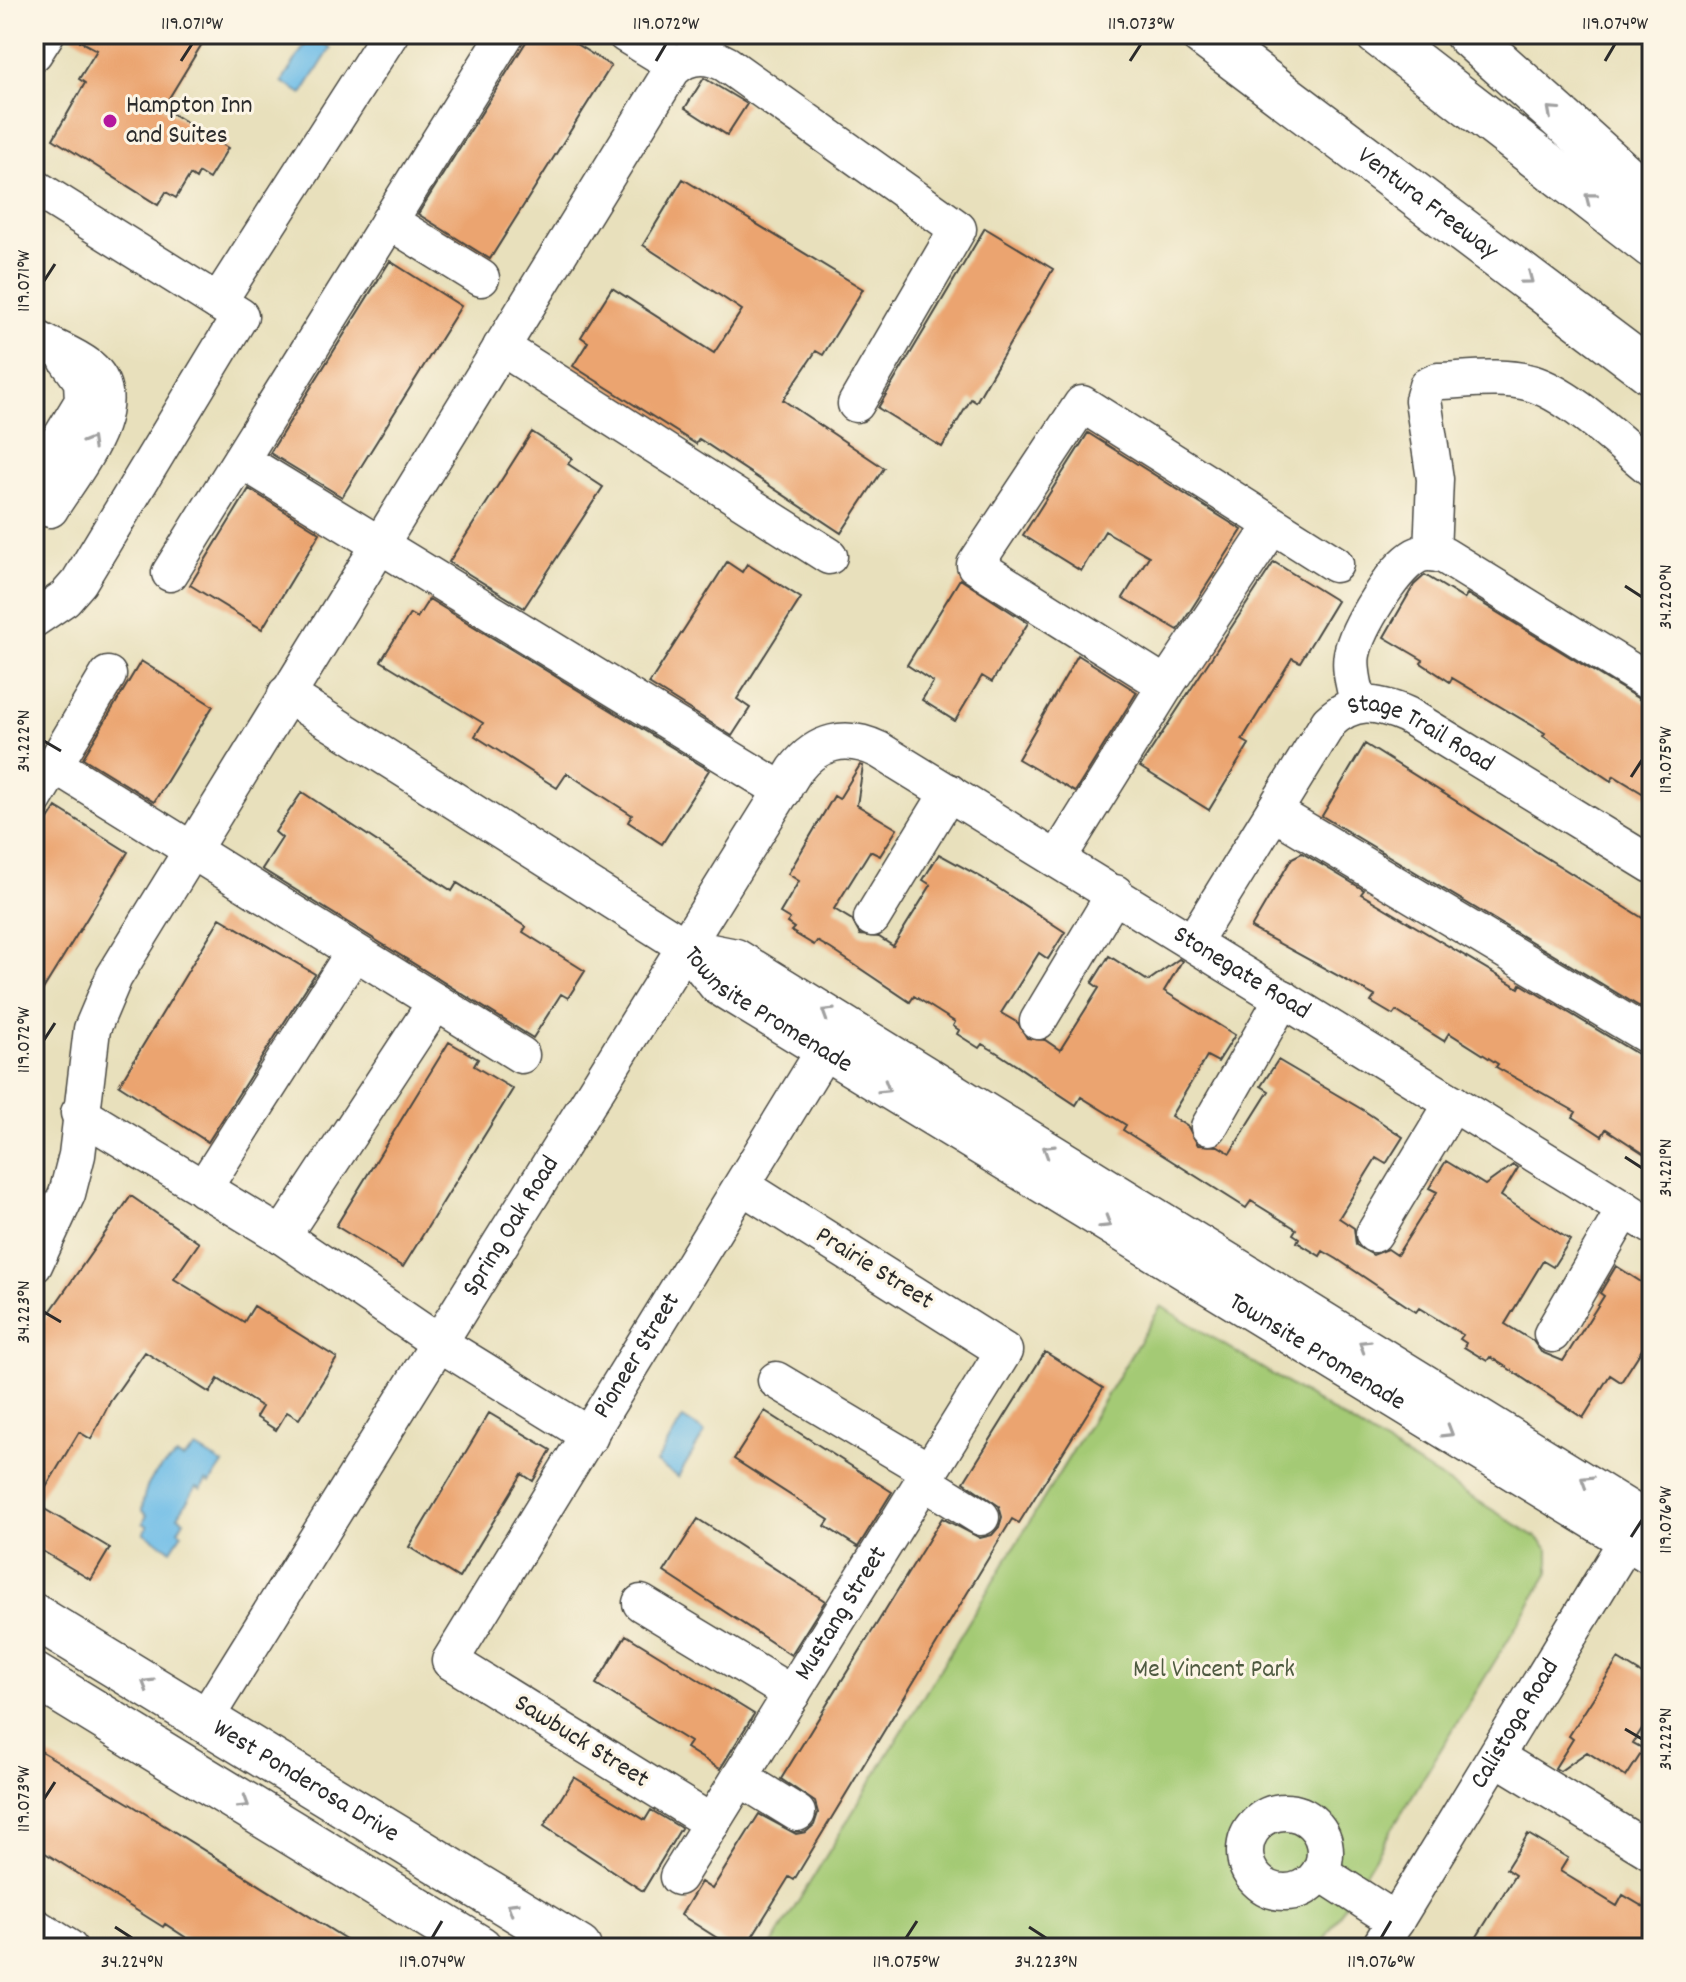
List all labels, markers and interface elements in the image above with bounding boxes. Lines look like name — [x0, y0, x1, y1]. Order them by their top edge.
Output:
text: 119.071°W — [161, 11, 224, 39]
text: 119.072°W — [633, 11, 700, 39]
text: 119.073°W — [1108, 11, 1175, 39]
text: 119.074°W — [1582, 11, 1649, 39]
place label: Hampton Inn and Suites — [126, 88, 253, 155]
one-way arrow — [1547, 106, 1562, 120]
marker: Hampton Inn and Suites — [101, 112, 119, 130]
street label: Ventura Freeway — [1349, 138, 1506, 269]
one-way arrow — [1584, 194, 1599, 208]
text: 119.071°W — [11, 249, 39, 312]
one-way arrow — [1519, 269, 1534, 284]
one-way arrow — [80, 436, 96, 451]
text: 34.220°N — [1653, 564, 1681, 630]
street label: Stage Trail Road — [1343, 686, 1501, 782]
text: 34.222°N — [11, 709, 39, 773]
text: 119.075°W — [1653, 726, 1681, 793]
street label: Stonegate Road — [1166, 917, 1317, 1030]
street label: Townsite Promenade — [674, 939, 859, 1083]
text: 119.072°W — [11, 1006, 39, 1073]
one-way arrow — [821, 1008, 835, 1023]
one-way arrow — [876, 1078, 890, 1093]
text: 34.221°N — [1653, 1139, 1681, 1197]
one-way arrow — [1042, 1144, 1057, 1159]
street label: Spring Oak Road — [453, 1149, 569, 1304]
one-way arrow — [1098, 1214, 1112, 1229]
street label: Prairie Street — [808, 1218, 941, 1320]
text: 34.223°N — [11, 1280, 39, 1344]
street label: Townsite Promenade — [1221, 1284, 1412, 1421]
street label: Pioneer Street — [584, 1285, 690, 1426]
one-way arrow — [1359, 1340, 1373, 1355]
one-way arrow — [1439, 1422, 1454, 1438]
one-way arrow — [1580, 1476, 1595, 1491]
text: 119.076°W — [1653, 1486, 1681, 1554]
street label: Mustang Street — [786, 1539, 897, 1688]
park label: Mel Vincent Park — [1133, 1652, 1295, 1689]
street label: Calistoga Road — [1461, 1652, 1569, 1796]
one-way arrow — [141, 1678, 156, 1694]
street label: Sawbuck Street — [506, 1686, 656, 1798]
text: 34.222°N — [1653, 1707, 1681, 1771]
street label: West Ponderosa Drive — [205, 1710, 406, 1853]
text: 119.073°W — [11, 1765, 39, 1832]
one-way arrow — [235, 1793, 250, 1808]
one-way arrow — [506, 1902, 521, 1917]
text: 34.224°N — [101, 1949, 163, 1977]
text: 119.074°W — [399, 1949, 466, 1977]
text: 119.075°W — [873, 1949, 940, 1977]
text: 34.223°N — [1014, 1949, 1078, 1977]
text: 119.076°W — [1347, 1949, 1415, 1977]

